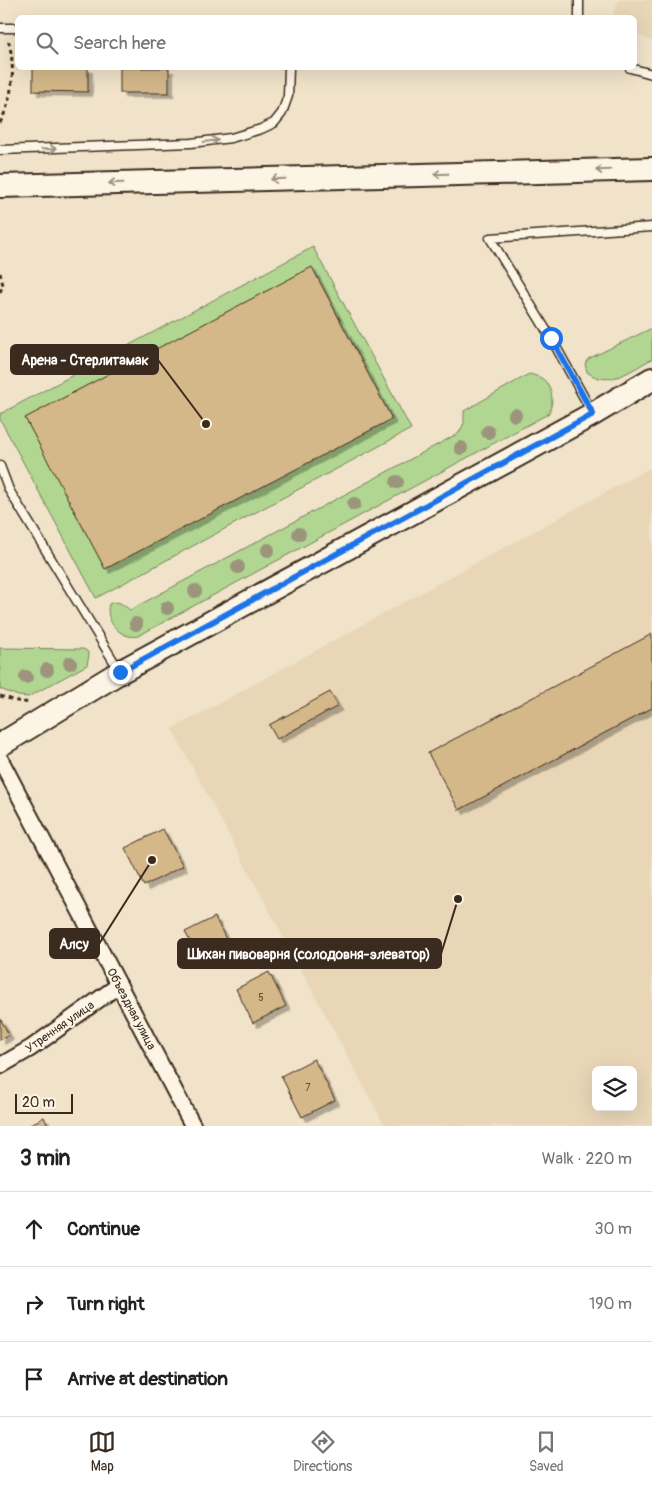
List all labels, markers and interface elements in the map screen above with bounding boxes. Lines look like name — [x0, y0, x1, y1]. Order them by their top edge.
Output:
search box — [15, 15, 637, 70]
icon: search — [33, 29, 61, 57]
text: Search here — [73, 31, 166, 55]
one-way arrow — [203, 136, 219, 146]
one-way arrow — [40, 144, 56, 154]
one-way arrow — [596, 165, 612, 175]
one-way arrow — [433, 170, 449, 179]
one-way arrow — [271, 174, 287, 183]
one-way arrow — [108, 178, 124, 188]
route start — [540, 327, 563, 350]
callout: Арена - Стерлитамак — [11, 345, 158, 374]
text: Арена - Стерлитамак — [21, 352, 149, 369]
route end — [109, 661, 132, 684]
callout: Алсу — [50, 929, 99, 958]
text: Алсу — [59, 936, 89, 953]
callout: Шихан пивоварня (солодовня-элеватор) — [178, 939, 441, 968]
text: Шихан пивоварня (солодовня-элеватор) — [186, 946, 431, 963]
street label: Объездная улица — [103, 966, 159, 1053]
house number: 5 — [258, 992, 264, 1004]
street label: Утренняя улица — [23, 998, 98, 1056]
map controls — [592, 1066, 637, 1111]
button: layers — [592, 1066, 637, 1111]
house number: 7 — [305, 1082, 311, 1094]
scale bar — [15, 1091, 72, 1114]
text: 20 m — [22, 1094, 55, 1111]
text: 3 min — [20, 1145, 70, 1172]
text: Walk · 220 m — [542, 1149, 632, 1169]
icon: ahead — [20, 1215, 48, 1243]
text: Continue — [67, 1217, 140, 1241]
text: 30 m — [594, 1219, 632, 1239]
icon: right — [20, 1290, 48, 1318]
text: Turn right — [67, 1292, 145, 1316]
text: 190 m — [589, 1294, 632, 1314]
icon: arrive — [20, 1365, 48, 1393]
text: Arrive at destination — [67, 1367, 228, 1391]
tab: Map — [88, 1428, 116, 1475]
tab: Directions — [293, 1428, 352, 1475]
tab: Saved — [529, 1428, 564, 1475]

